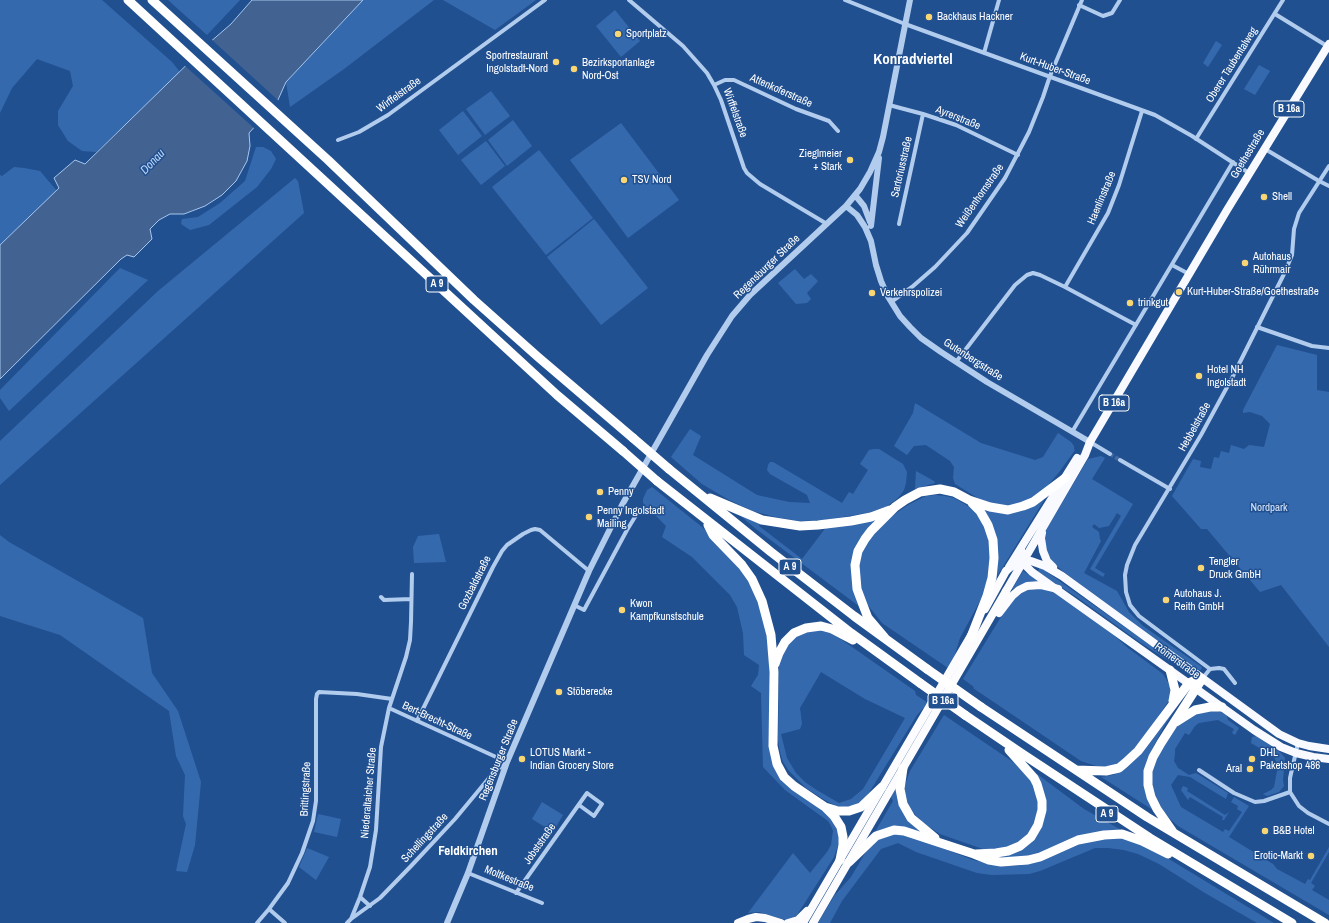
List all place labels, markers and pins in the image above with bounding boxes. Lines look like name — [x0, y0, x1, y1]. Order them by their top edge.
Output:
place label: Backhaus Hackner — [937, 10, 1013, 24]
marker: Backhaus Hackner — [924, 12, 934, 22]
place label: Sportplatz — [626, 27, 667, 41]
marker: Sportplatz — [613, 29, 623, 39]
place label: Sportrestaurant Ingolstadt-Nord — [486, 49, 548, 75]
place label: Bezirksportanlage Nord-Ost — [582, 56, 655, 82]
marker: Sportrestaurant Ingolstadt-Nord — [551, 57, 561, 67]
marker: Bezirksportanlage Nord-Ost — [569, 64, 579, 74]
place label: Zieglmeier + Stark — [799, 147, 842, 173]
marker: Zieglmeier + Stark — [845, 155, 855, 165]
place label: TSV Nord — [632, 173, 672, 187]
marker: TSV Nord — [619, 175, 629, 185]
place label: Shell — [1272, 190, 1292, 204]
marker: Shell — [1259, 192, 1269, 202]
place label: Autohaus Rührmair — [1253, 250, 1291, 276]
marker: Autohaus Rührmair — [1240, 258, 1250, 268]
place label: Kurt-Huber-Straße/Goethestraße — [1187, 285, 1319, 299]
place label: Verkehrspolizei — [880, 286, 942, 300]
marker: Kurt-Huber-Straße/Goethestraße — [1174, 287, 1184, 297]
marker: Verkehrspolizei — [867, 288, 877, 298]
place label: trinkgut — [1138, 296, 1168, 310]
marker: trinkgut — [1125, 298, 1135, 308]
place label: Hotel NH Ingolstadt — [1207, 363, 1246, 389]
marker: Hotel NH Ingolstadt — [1194, 371, 1204, 381]
place label: Penny — [608, 485, 634, 499]
marker: Penny — [595, 487, 605, 497]
place label: Penny Ingolstadt Mailing — [597, 504, 664, 530]
marker: Penny Ingolstadt Mailing — [584, 512, 594, 522]
place label: Tengler Druck GmbH — [1209, 555, 1261, 581]
marker: Tengler Druck GmbH — [1196, 563, 1206, 573]
place label: Autohaus J. Reith GmbH — [1174, 587, 1224, 613]
marker: Autohaus J. Reith GmbH — [1161, 595, 1171, 605]
place label: Kwon Kampfkunstschule — [630, 597, 704, 623]
marker: Kwon Kampfkunstschule — [617, 605, 627, 615]
place label: Stöberecke — [567, 685, 613, 699]
marker: Stöberecke — [554, 687, 564, 697]
place label: LOTUS Markt - Indian Grocery Store — [530, 746, 614, 772]
place label: DHL Paketshop 486 — [1260, 746, 1320, 772]
marker: LOTUS Markt - Indian Grocery Store — [517, 754, 527, 764]
marker: DHL Paketshop 486 — [1247, 754, 1257, 764]
place label: Aral — [1226, 762, 1242, 776]
marker: Aral — [1245, 764, 1255, 774]
place label: B&B Hotel — [1273, 824, 1315, 838]
marker: B&B Hotel — [1260, 826, 1270, 836]
place label: Erotic-Markt — [1254, 849, 1303, 863]
marker: Erotic-Markt — [1306, 851, 1316, 861]

